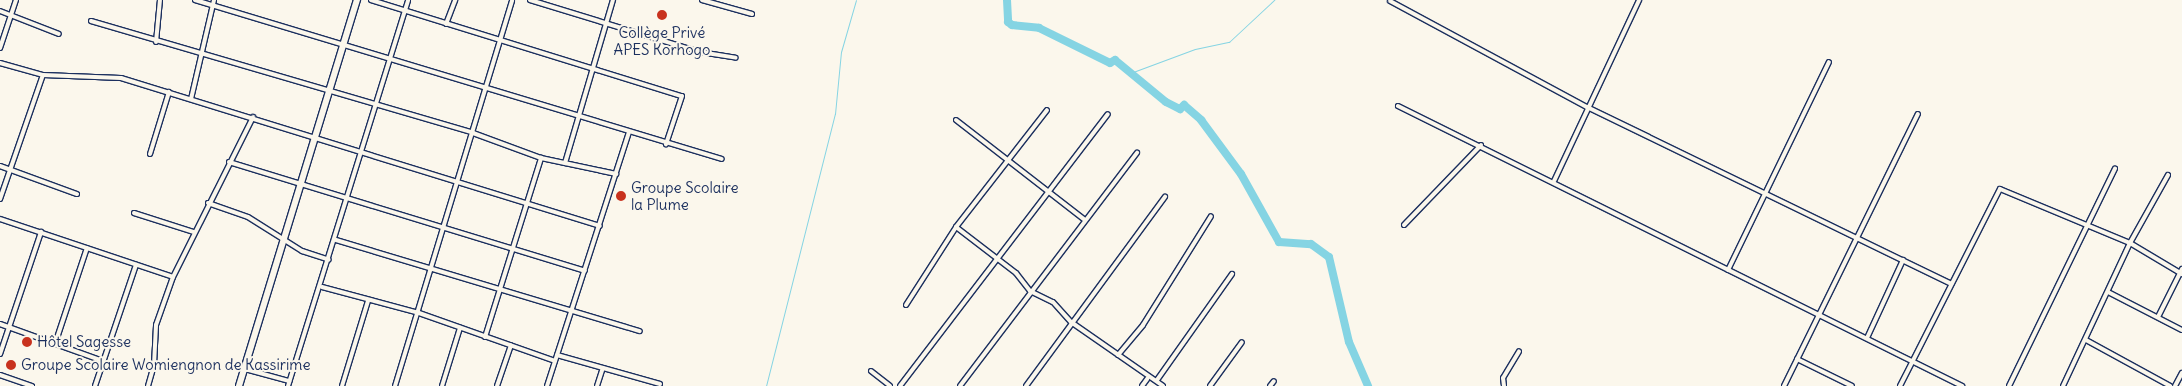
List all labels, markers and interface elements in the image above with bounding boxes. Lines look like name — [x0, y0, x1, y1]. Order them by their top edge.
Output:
marker: Collège Privé APES Korhogo — [656, 9, 668, 21]
place label: Collège Privé APES Korhogo — [614, 23, 710, 58]
place label: Groupe Scolaire la Plume — [631, 178, 739, 213]
marker: Groupe Scolaire la Plume — [615, 190, 627, 202]
place label: Hôtel Sagesse — [37, 333, 131, 351]
marker: Hôtel Sagesse — [21, 336, 33, 348]
place label: Groupe Scolaire Womiengnon de Kassirime — [21, 356, 311, 374]
marker: Groupe Scolaire Womiengnon de Kassirime — [5, 359, 17, 371]

